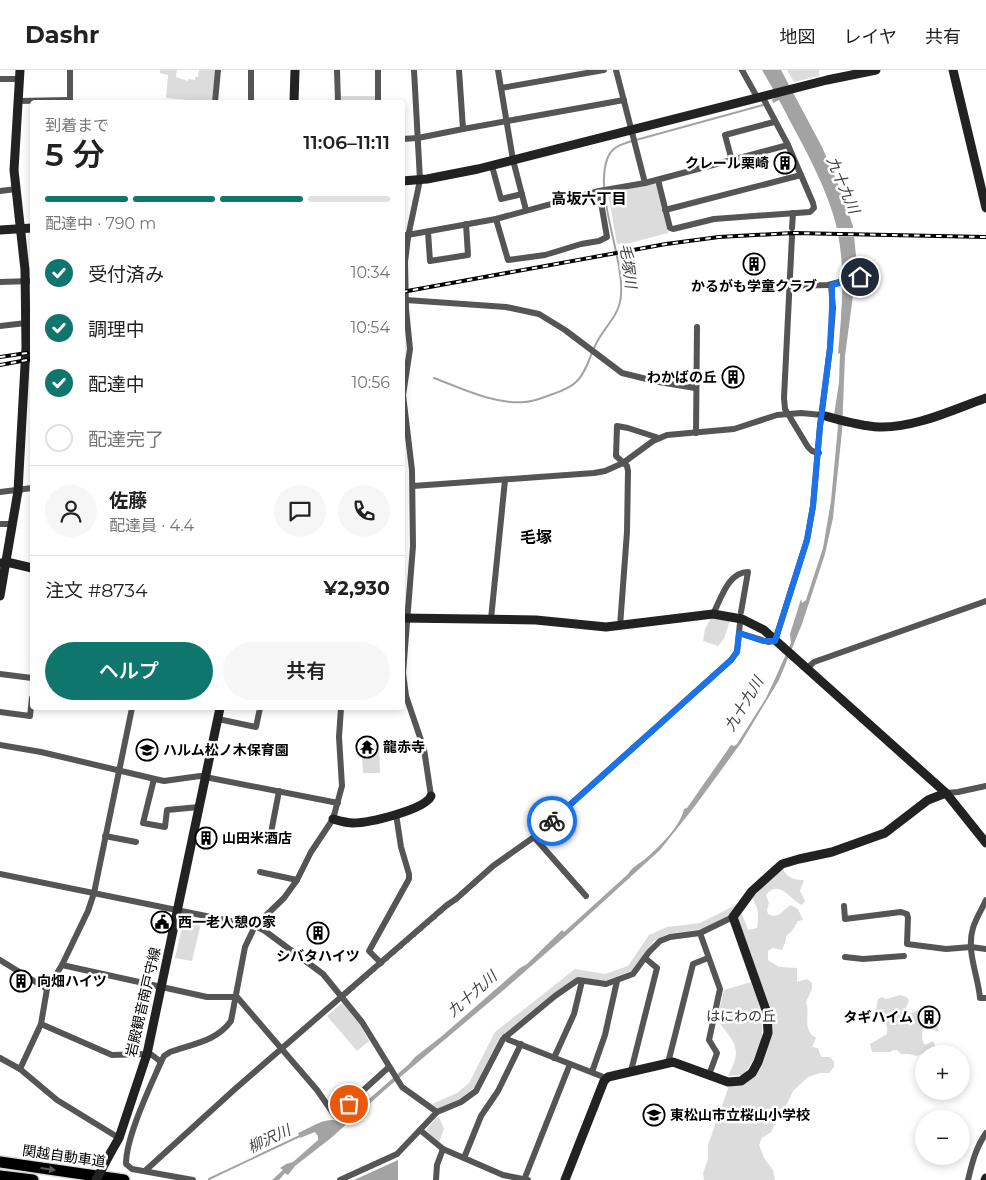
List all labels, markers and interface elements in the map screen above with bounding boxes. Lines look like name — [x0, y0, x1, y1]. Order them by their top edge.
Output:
text: Dashr — [25, 20, 99, 49]
text: 地図 — [780, 26, 816, 48]
text: レイヤ — [844, 26, 897, 48]
text: 共有 — [925, 26, 961, 48]
text: 到着まで — [45, 116, 109, 135]
text: 11:06–11:11 — [303, 131, 390, 154]
text: 5 分 — [45, 135, 105, 174]
building icon: クレール栗崎 — [773, 151, 797, 175]
water label: 九十九川 — [823, 153, 865, 218]
place label: クレール栗崎 — [685, 154, 769, 172]
district label: 高坂六丁目 — [551, 189, 627, 208]
text: 配達中 · 790 m — [45, 214, 156, 233]
water label: 毛塚川 — [616, 242, 641, 292]
building icon: かるがも学童クラブ — [742, 252, 766, 276]
pin — [839, 256, 881, 298]
icon: check — [45, 259, 73, 287]
text: 受付済み — [88, 263, 164, 286]
text: 10:34 — [351, 263, 390, 282]
icon: home — [846, 263, 874, 291]
place label: かるがも学童クラブ — [691, 277, 817, 295]
icon: check — [45, 314, 73, 342]
text: 調理中 — [88, 318, 145, 341]
text: 10:54 — [351, 318, 390, 337]
building icon: わかばの丘 — [721, 365, 745, 389]
place label: わかばの丘 — [647, 368, 717, 386]
icon: check — [45, 369, 73, 397]
text: 配達中 — [88, 373, 145, 396]
text: 10:56 — [351, 373, 390, 392]
text: 配達完了 — [88, 428, 164, 451]
button: person — [45, 485, 97, 537]
button: chat — [274, 485, 326, 537]
button: phone — [338, 485, 390, 537]
text: 佐藤 — [109, 489, 147, 512]
text: 配達員 · 4.4 — [109, 516, 194, 535]
district label: 毛塚 — [520, 528, 552, 547]
text: ¥2,930 — [324, 577, 390, 600]
text: 注文 #8734 — [45, 579, 148, 602]
button: ヘルプ — [45, 642, 213, 700]
button: 共有 — [223, 642, 390, 700]
water label: 九十九川 — [720, 671, 768, 734]
temple icon: 龍赤寺 — [355, 735, 379, 759]
school or university icon: ハルム松ノ木保育園 — [135, 738, 159, 762]
place label: 龍赤寺 — [383, 738, 425, 756]
place label: ハルム松ノ木保育園 — [163, 741, 289, 759]
courier — [527, 796, 577, 846]
icon: bike — [538, 807, 566, 835]
building icon: 山田米酒店 — [194, 826, 218, 850]
place label: 山田米酒店 — [222, 829, 292, 847]
public building icon: 西一老人憩の家 — [150, 910, 174, 934]
place label: 西一老人憩の家 — [178, 913, 276, 931]
building icon: シバタハイツ — [306, 921, 330, 945]
street label: 岩殿観音南戸守線 — [122, 945, 164, 1059]
place label: シバタハイツ — [276, 947, 360, 965]
water label: 九十九川 — [443, 965, 502, 1020]
building icon: 向畑ハイツ — [9, 969, 33, 993]
place label: 向畑ハイツ — [37, 972, 107, 990]
building icon: タギハイム — [917, 1005, 941, 1029]
park label: はにわの丘 — [706, 1007, 776, 1025]
place label: タギハイム — [844, 1008, 913, 1026]
map controls — [915, 1045, 970, 1165]
button: + — [915, 1045, 970, 1100]
pin — [328, 1083, 370, 1125]
icon: bag — [335, 1090, 363, 1118]
school or university icon: 東松山市立桜山小学校 — [642, 1103, 666, 1127]
place label: 東松山市立桜山小学校 — [670, 1106, 810, 1124]
button: − — [915, 1110, 970, 1165]
water label: 柳沢川 — [244, 1120, 295, 1157]
street label: 関越自動車道 — [21, 1141, 107, 1171]
one-way arrow — [41, 1165, 57, 1173]

